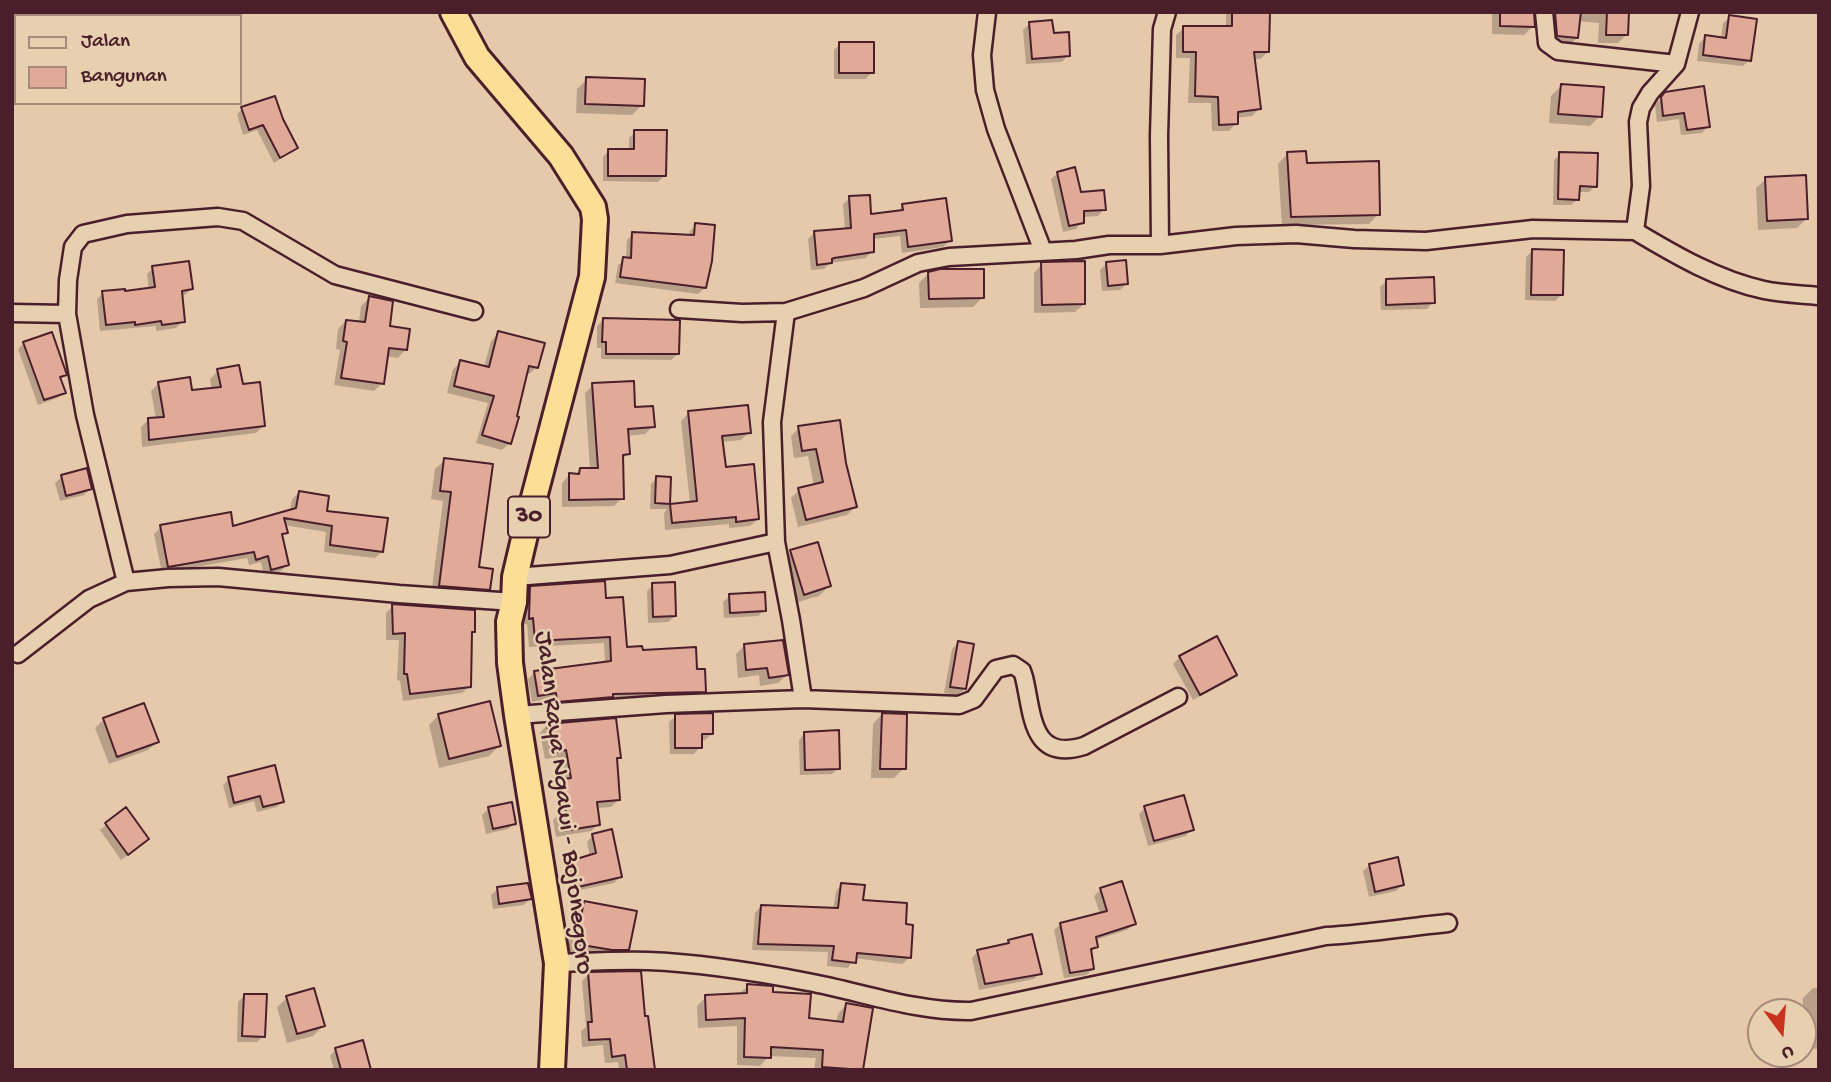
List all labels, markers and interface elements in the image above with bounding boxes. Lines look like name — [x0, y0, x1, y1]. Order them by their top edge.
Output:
legend — [14, 14, 242, 105]
text: Jalan — [81, 30, 130, 55]
text: Bangunan — [81, 65, 167, 90]
road number: 30 — [508, 496, 550, 538]
street label: Jalan Raya Ngawi - Bojonegoro — [525, 630, 599, 976]
north arrow — [1747, 998, 1817, 1068]
text: U — [1779, 1039, 1796, 1064]

